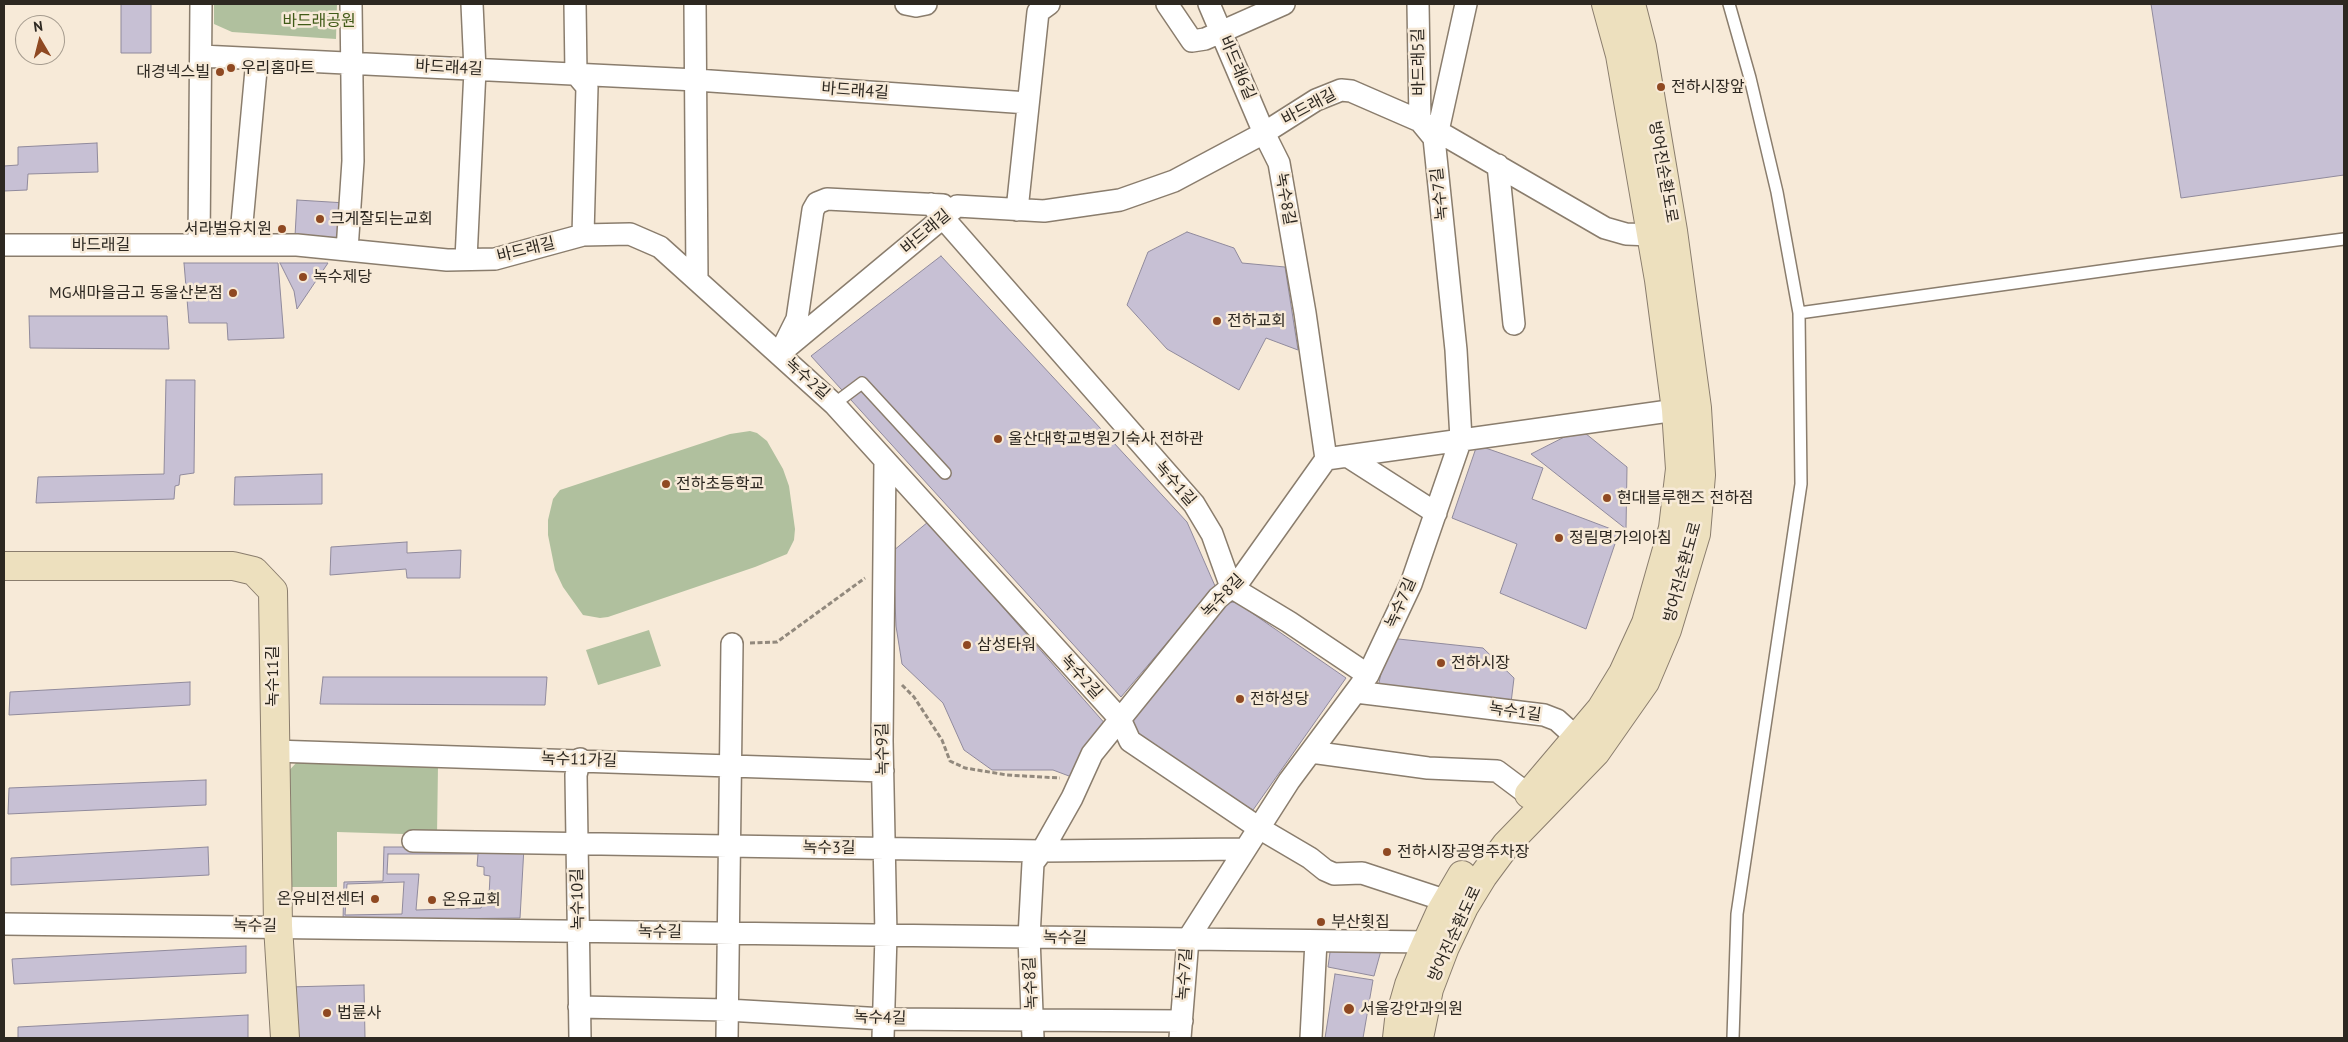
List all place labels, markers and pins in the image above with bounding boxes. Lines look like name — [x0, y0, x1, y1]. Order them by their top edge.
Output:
place label: 우리홈마트 — [241, 58, 315, 78]
place label: 대경넥스빌 — [136, 62, 210, 82]
marker: 우리홈마트 — [225, 62, 237, 74]
marker: 대경넥스빌 — [214, 66, 226, 78]
place label: 전하시장앞 — [1671, 77, 1745, 97]
marker: 전하시장앞 — [1655, 81, 1667, 93]
place label: 크게잘되는교회 — [330, 209, 433, 229]
marker: 크게잘되는교회 — [314, 213, 326, 225]
place label: 서라벌유치원 — [184, 219, 272, 239]
marker: 서라벌유치원 — [276, 223, 288, 235]
place label: 녹수제당 — [313, 267, 372, 287]
marker: 녹수제당 — [297, 271, 309, 283]
place label: MG새마을금고 동울산본점 — [49, 283, 223, 303]
marker: MG새마을금고 동울산본점 — [227, 287, 239, 299]
place label: 전하교회 — [1227, 311, 1286, 331]
marker: 전하교회 — [1211, 315, 1223, 327]
place label: 울산대학교병원기숙사 전하관 — [1008, 429, 1204, 449]
marker: 울산대학교병원기숙사 전하관 — [992, 433, 1004, 445]
place label: 전하초등학교 — [676, 474, 764, 494]
marker: 전하초등학교 — [660, 478, 672, 490]
place label: 현대블루핸즈 전하점 — [1617, 488, 1754, 508]
marker: 현대블루핸즈 전하점 — [1601, 492, 1613, 504]
place label: 정림명가의아침 — [1569, 528, 1672, 548]
marker: 정림명가의아침 — [1553, 532, 1565, 544]
place label: 삼성타워 — [977, 635, 1036, 655]
marker: 삼성타워 — [961, 639, 973, 651]
place label: 전하시장 — [1451, 653, 1510, 673]
marker: 전하시장 — [1435, 657, 1447, 669]
place label: 전하성당 — [1250, 689, 1309, 709]
marker: 전하성당 — [1234, 693, 1246, 705]
place label: 전하시장공영주차장 — [1397, 842, 1529, 862]
marker: 전하시장공영주차장 — [1381, 846, 1393, 858]
place label: 온유비전센터 — [277, 889, 365, 909]
place label: 온유교회 — [442, 890, 501, 910]
marker: 온유비전센터 — [369, 893, 381, 905]
marker: 온유교회 — [426, 894, 438, 906]
place label: 부산횟집 — [1331, 912, 1390, 932]
marker: 부산횟집 — [1315, 916, 1327, 928]
place label: 서울강안과의원 — [1360, 999, 1463, 1019]
marker: 서울강안과의원 — [1342, 1002, 1356, 1016]
place label: 법륜사 — [337, 1003, 381, 1023]
marker: 법륜사 — [321, 1007, 333, 1019]

